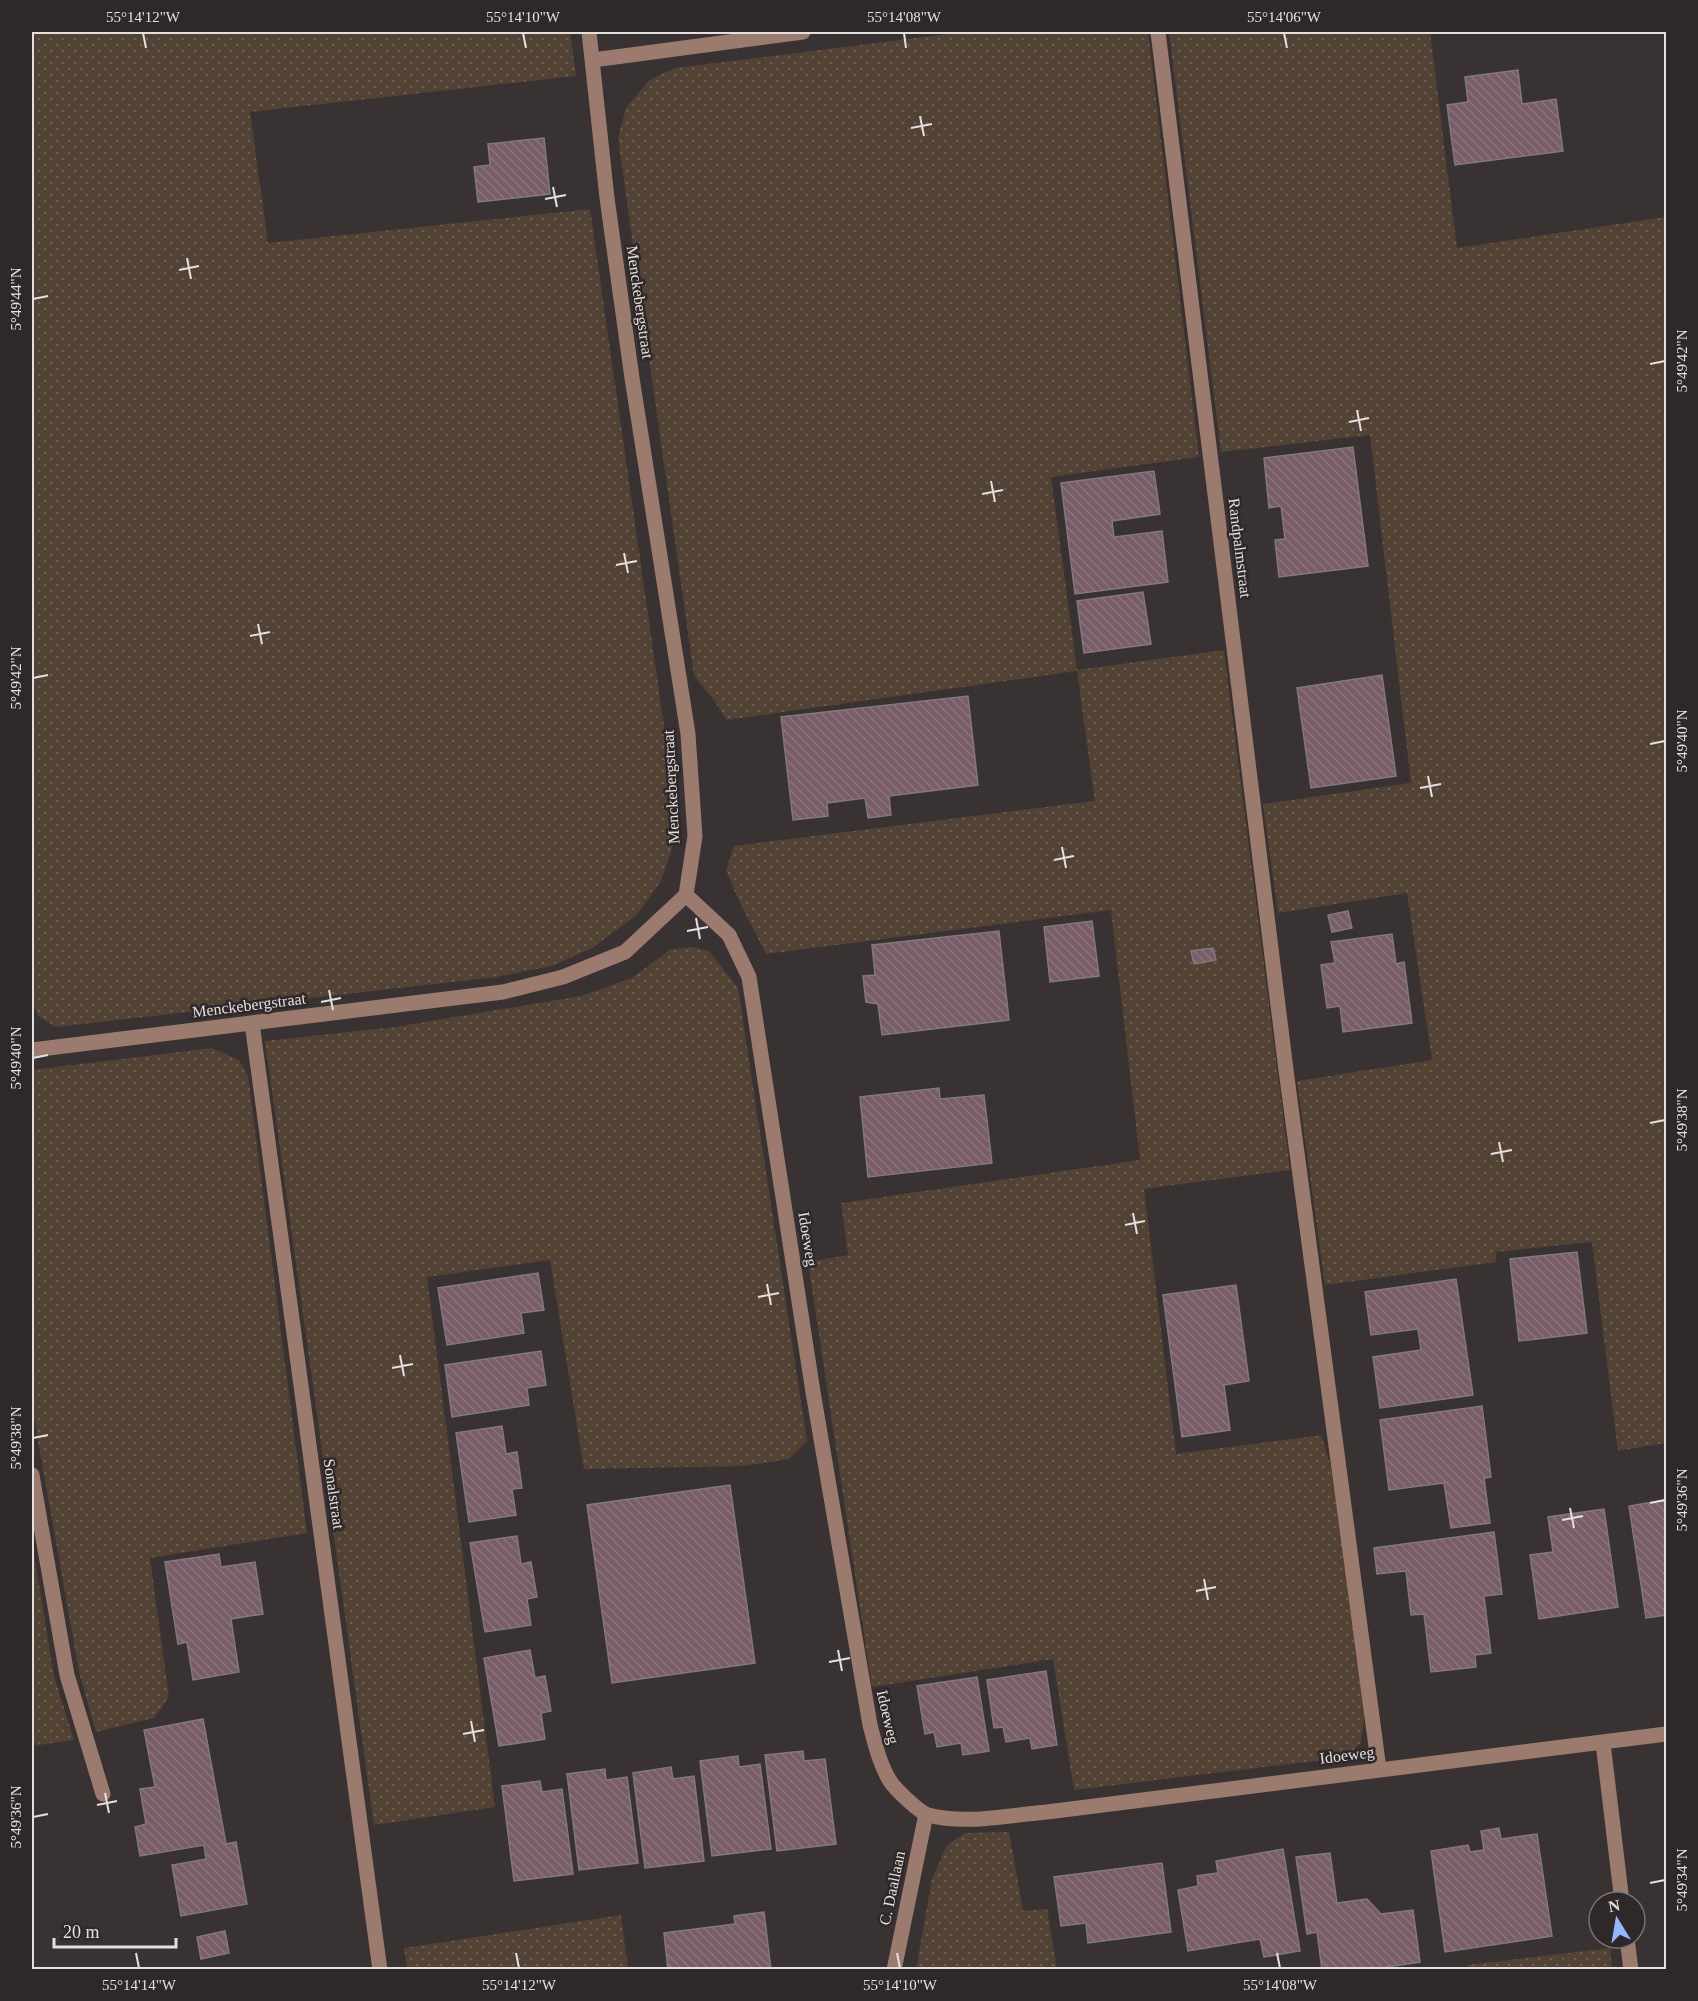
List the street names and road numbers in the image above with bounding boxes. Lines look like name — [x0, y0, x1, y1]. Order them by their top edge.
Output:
street label: Menckebergstraat — [623, 244, 656, 360]
street label: Randpalmstraat — [1224, 497, 1255, 600]
street label: Menckebergstraat — [659, 729, 683, 845]
street label: Menckebergstraat — [191, 990, 307, 1021]
street label: Idoeweg — [794, 1210, 821, 1268]
street label: Sonalstraat — [321, 1458, 347, 1531]
street label: Idoeweg — [873, 1688, 902, 1746]
street label: Idoeweg — [1319, 1743, 1375, 1768]
street label: C. Daallaan — [876, 1849, 908, 1927]

